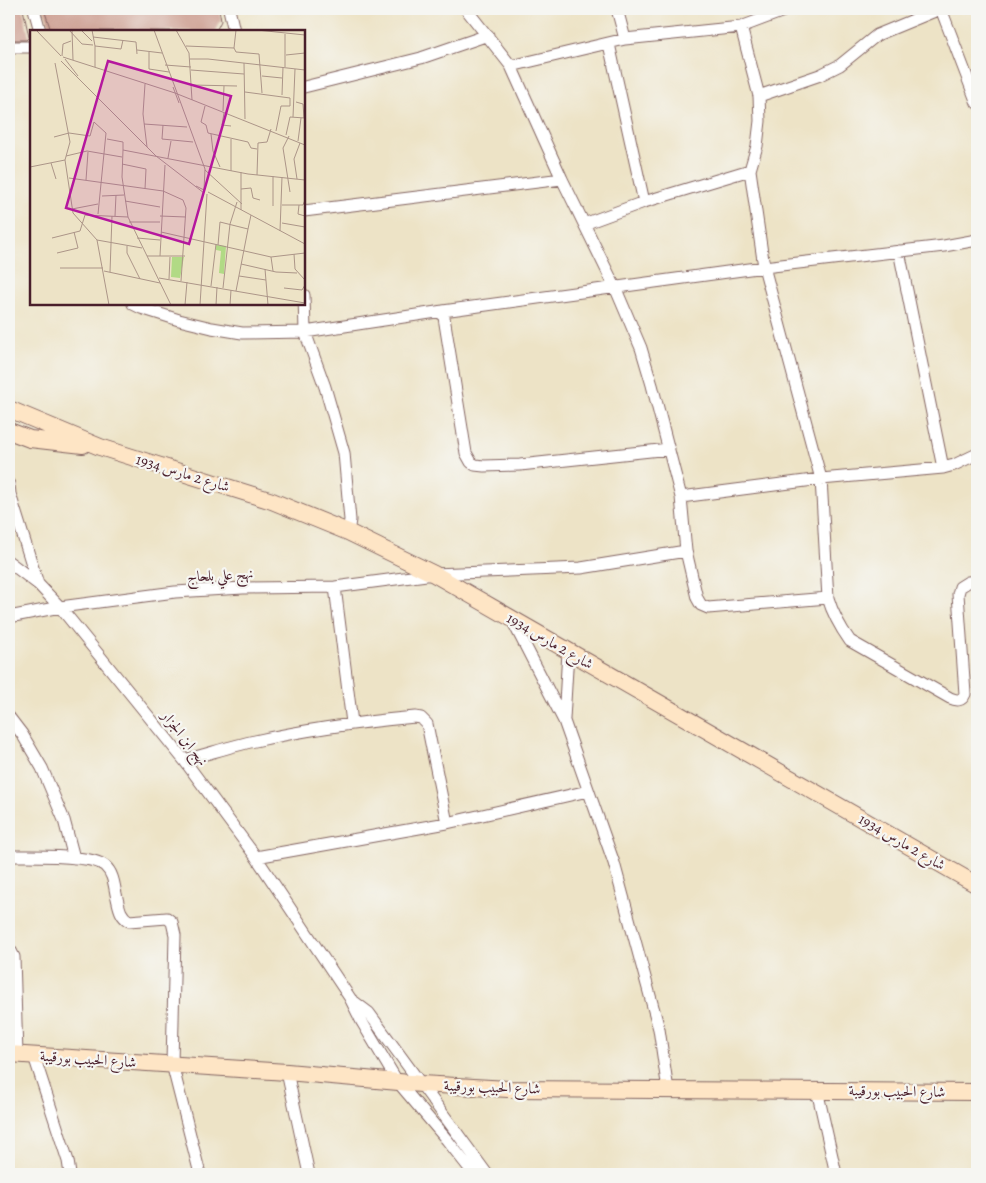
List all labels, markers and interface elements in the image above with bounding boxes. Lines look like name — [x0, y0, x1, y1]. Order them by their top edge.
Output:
inset map — [30, 30, 305, 305]
street label: شارع 2 مارس 1934 — [133, 449, 232, 500]
street label: نهج علي بلحاج — [186, 563, 254, 591]
street label: شارع 2 مارس 1934 — [501, 608, 597, 677]
street label: نهج ابن الجزار — [153, 705, 213, 772]
street label: شارع 2 مارس 1934 — [853, 809, 949, 878]
street label: شارع الحبيب بورقيبة — [39, 1046, 137, 1075]
street label: شارع الحبيب بورقيبة — [443, 1075, 541, 1102]
street label: شارع الحبيب بورقيبة — [848, 1080, 946, 1105]

